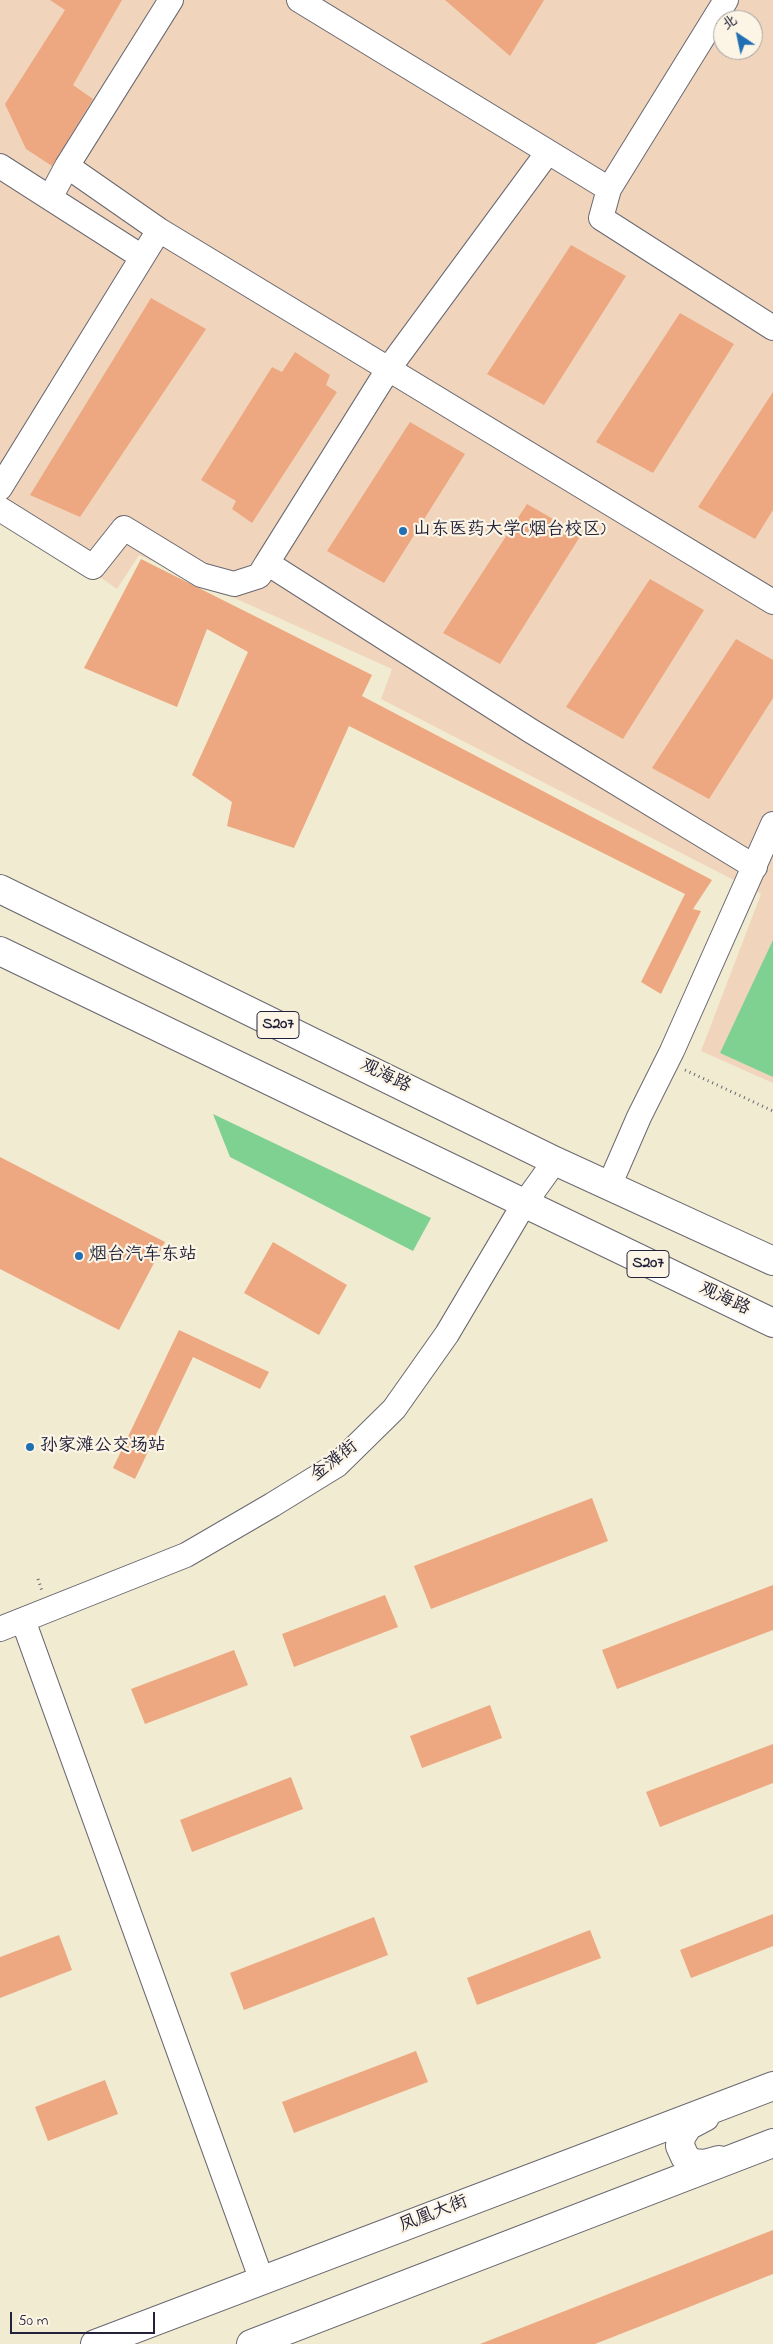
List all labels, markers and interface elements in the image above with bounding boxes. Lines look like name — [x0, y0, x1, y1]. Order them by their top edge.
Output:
north arrow — [713, 10, 763, 60]
text: 北 — [718, 10, 742, 36]
place label: 山东医药大学(烟台校区) — [413, 520, 606, 542]
marker: 山东医药大学(烟台校区) — [397, 525, 409, 537]
road number: S207 — [257, 1012, 299, 1038]
street label: 观海路 — [356, 1055, 414, 1099]
place label: 烟台汽车东站 — [89, 1245, 197, 1267]
marker: 烟台汽车东站 — [73, 1250, 85, 1262]
road number: S207 — [627, 1250, 669, 1278]
street label: 观海路 — [695, 1279, 753, 1321]
place label: 孙家滩公交场站 — [40, 1436, 166, 1458]
street label: 金滩街 — [307, 1437, 363, 1487]
marker: 孙家滩公交场站 — [24, 1441, 36, 1453]
street label: 凤凰大街 — [397, 2192, 471, 2238]
scale bar — [12, 2302, 158, 2334]
text: 50 m — [18, 2310, 48, 2332]

